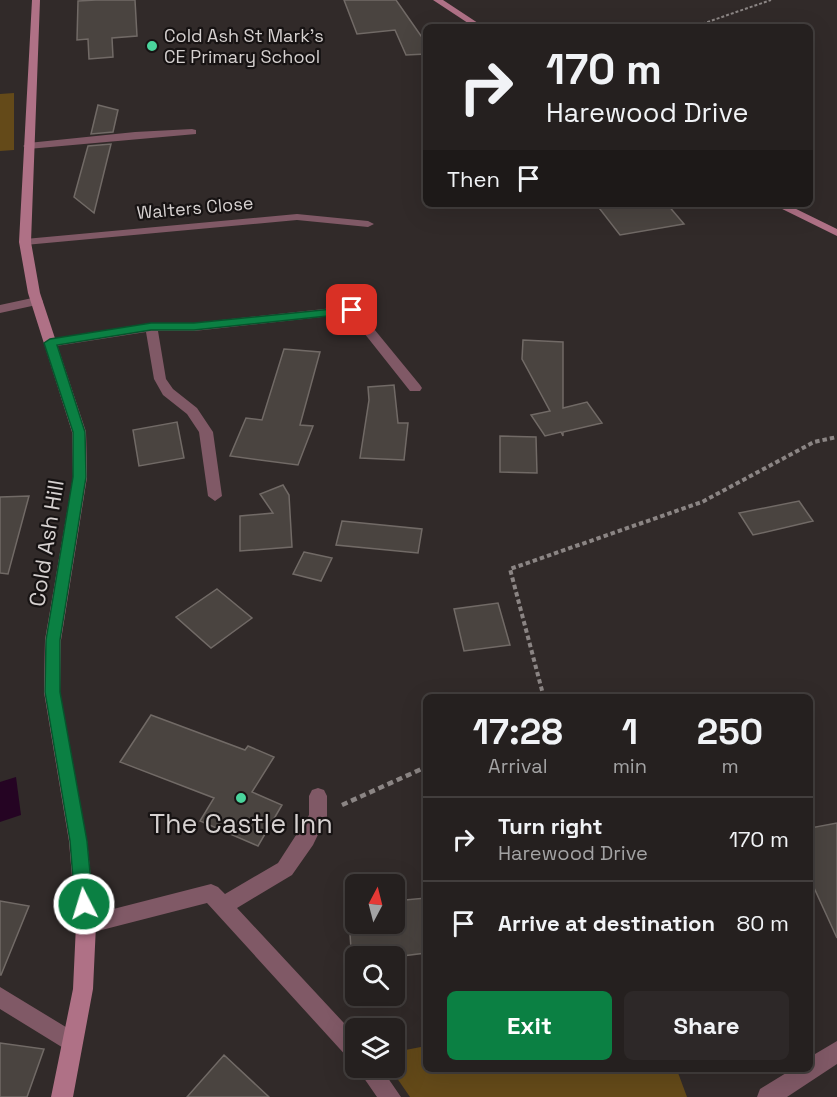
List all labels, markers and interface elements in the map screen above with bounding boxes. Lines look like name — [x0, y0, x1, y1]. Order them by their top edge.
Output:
place label: Cold Ash St Mark's CE Primary School — [164, 24, 324, 68]
marker: Cold Ash St Mark's CE Primary School — [145, 39, 159, 53]
text: 170 m — [546, 43, 662, 96]
icon: right — [447, 48, 525, 126]
text: Harewood Drive — [546, 95, 748, 130]
icon: arrive — [512, 162, 545, 195]
text: Then — [447, 165, 500, 193]
street label: Walters Close — [136, 191, 254, 224]
pin — [326, 284, 377, 335]
icon: arrive — [335, 293, 368, 326]
street label: Cold Ash Hill — [22, 478, 70, 608]
text: 17:28 — [473, 709, 563, 755]
text: 1 — [622, 709, 638, 755]
text: 250 — [697, 709, 763, 755]
text: Arrival — [488, 753, 548, 779]
text: min — [613, 753, 647, 779]
text: m — [721, 753, 739, 779]
marker: The Castle Inn — [234, 791, 248, 805]
place label: The Castle Inn — [149, 806, 333, 841]
text: Turn right — [498, 812, 603, 840]
icon: right — [447, 823, 480, 856]
text: 170 m — [729, 825, 789, 853]
text: Harewood Drive — [498, 840, 648, 866]
position arrow — [52, 872, 116, 936]
north arrow — [345, 874, 405, 934]
map controls — [345, 874, 405, 1078]
icon: arrive — [447, 907, 480, 940]
text: Arrive at destination — [498, 909, 715, 937]
text: 80 m — [737, 909, 789, 937]
button: search — [345, 946, 405, 1006]
button: Exit — [447, 991, 612, 1060]
button: Share — [624, 991, 789, 1060]
button: layers — [345, 1018, 405, 1078]

